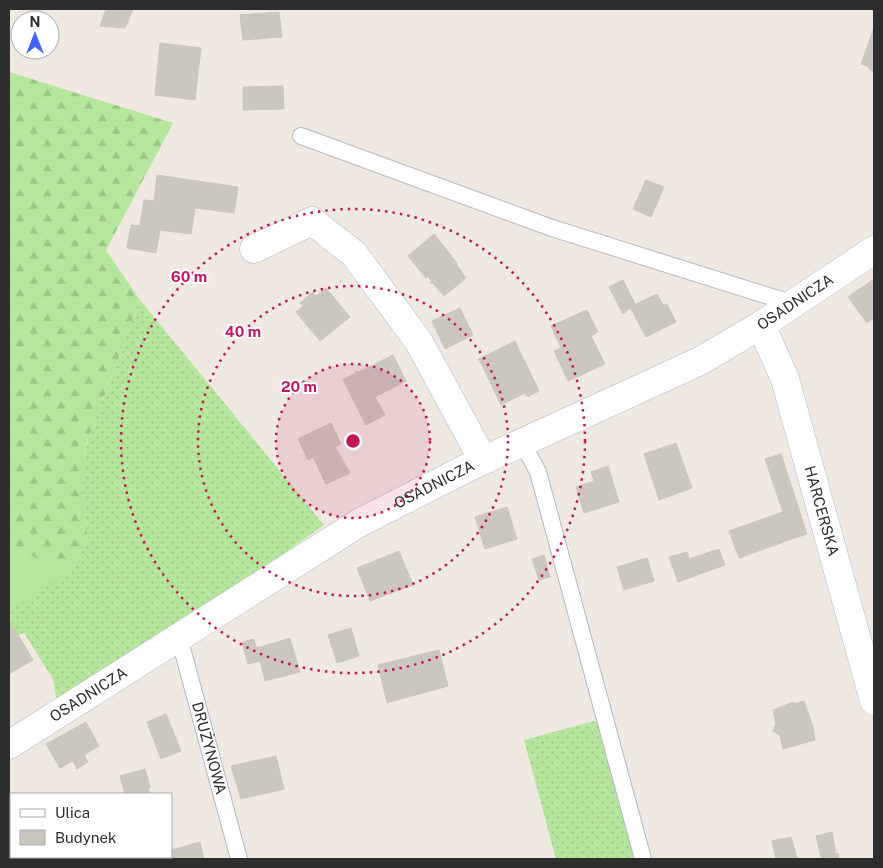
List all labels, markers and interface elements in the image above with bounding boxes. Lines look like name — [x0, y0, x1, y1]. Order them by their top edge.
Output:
north arrow — [10, 10, 60, 60]
text: N — [30, 14, 40, 30]
text: 60 m — [171, 268, 207, 285]
street label: OSADNICZA — [754, 270, 837, 333]
text: 40 m — [225, 323, 261, 340]
text: 20 m — [281, 378, 317, 395]
centre of rings — [344, 432, 362, 450]
street label: OSADNICZA — [391, 457, 477, 512]
street label: HARCERSKA — [801, 464, 843, 558]
street label: OSADNICZA — [46, 663, 130, 725]
street label: DRUŻYNOWA — [189, 700, 230, 796]
legend — [10, 793, 172, 858]
text: Ulica — [55, 804, 90, 821]
text: Budynek — [55, 829, 116, 846]

